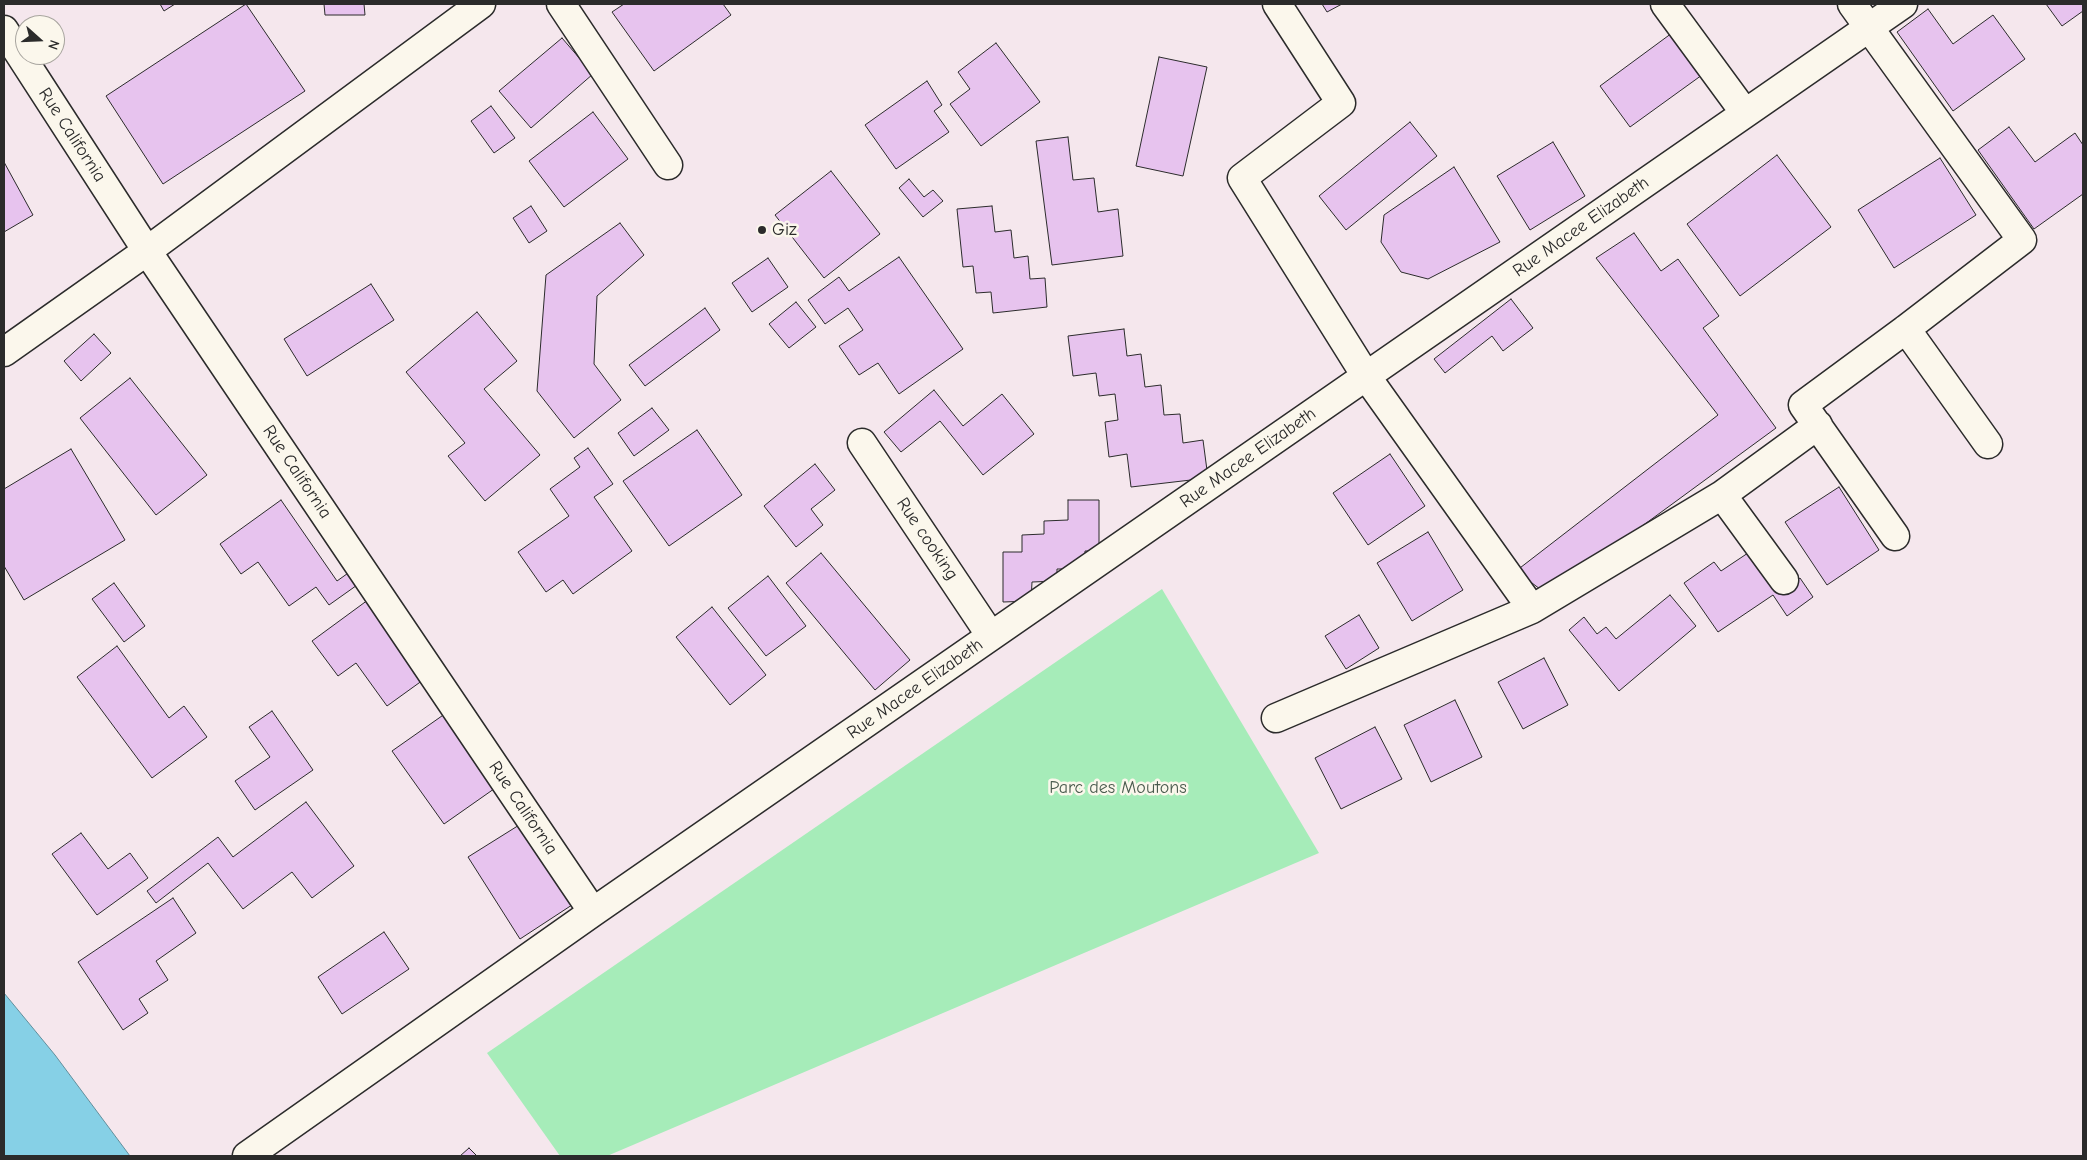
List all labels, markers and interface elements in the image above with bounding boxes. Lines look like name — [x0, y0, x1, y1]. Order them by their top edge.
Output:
north arrow — [15, 15, 65, 65]
text: N — [44, 38, 63, 52]
street label: Rue California — [34, 84, 110, 186]
street label: Rue Macee Elizabeth — [1509, 172, 1653, 282]
place label: Giz — [772, 219, 797, 241]
marker: Giz — [756, 224, 768, 236]
street label: Rue Macee Elizabeth — [1176, 403, 1320, 513]
street label: Rue California — [258, 421, 336, 523]
street label: Rue cooking — [891, 494, 963, 584]
street label: Rue Macee Elizabeth — [843, 634, 987, 744]
street label: Rue California — [484, 757, 562, 859]
park label: Parc des Moutons — [1049, 777, 1187, 799]

